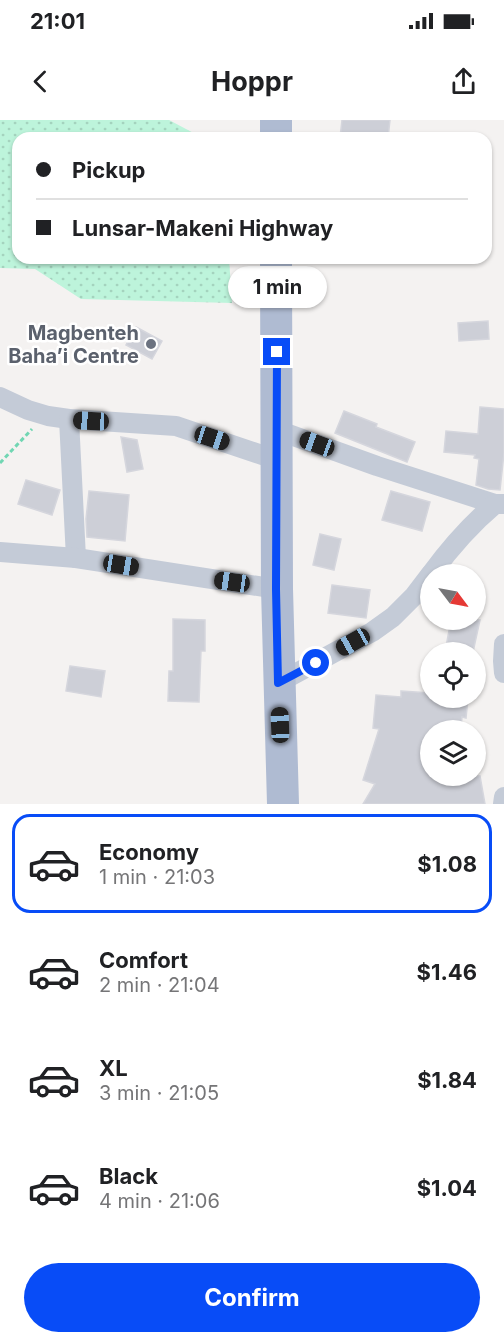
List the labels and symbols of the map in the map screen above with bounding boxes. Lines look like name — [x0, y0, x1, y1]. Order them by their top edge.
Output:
callout: 1 min — [228, 265, 326, 307]
place label: Magbenteh Baha’i Centre — [8, 321, 139, 368]
marker: Magbenteh Baha’i Centre — [144, 337, 158, 351]
route end — [263, 338, 290, 365]
car — [73, 411, 109, 431]
car — [192, 424, 232, 452]
car — [297, 429, 337, 459]
car — [102, 553, 140, 577]
north arrow — [420, 564, 486, 630]
car — [213, 571, 251, 593]
car — [333, 625, 373, 659]
route start — [302, 649, 329, 676]
car — [270, 707, 290, 743]

